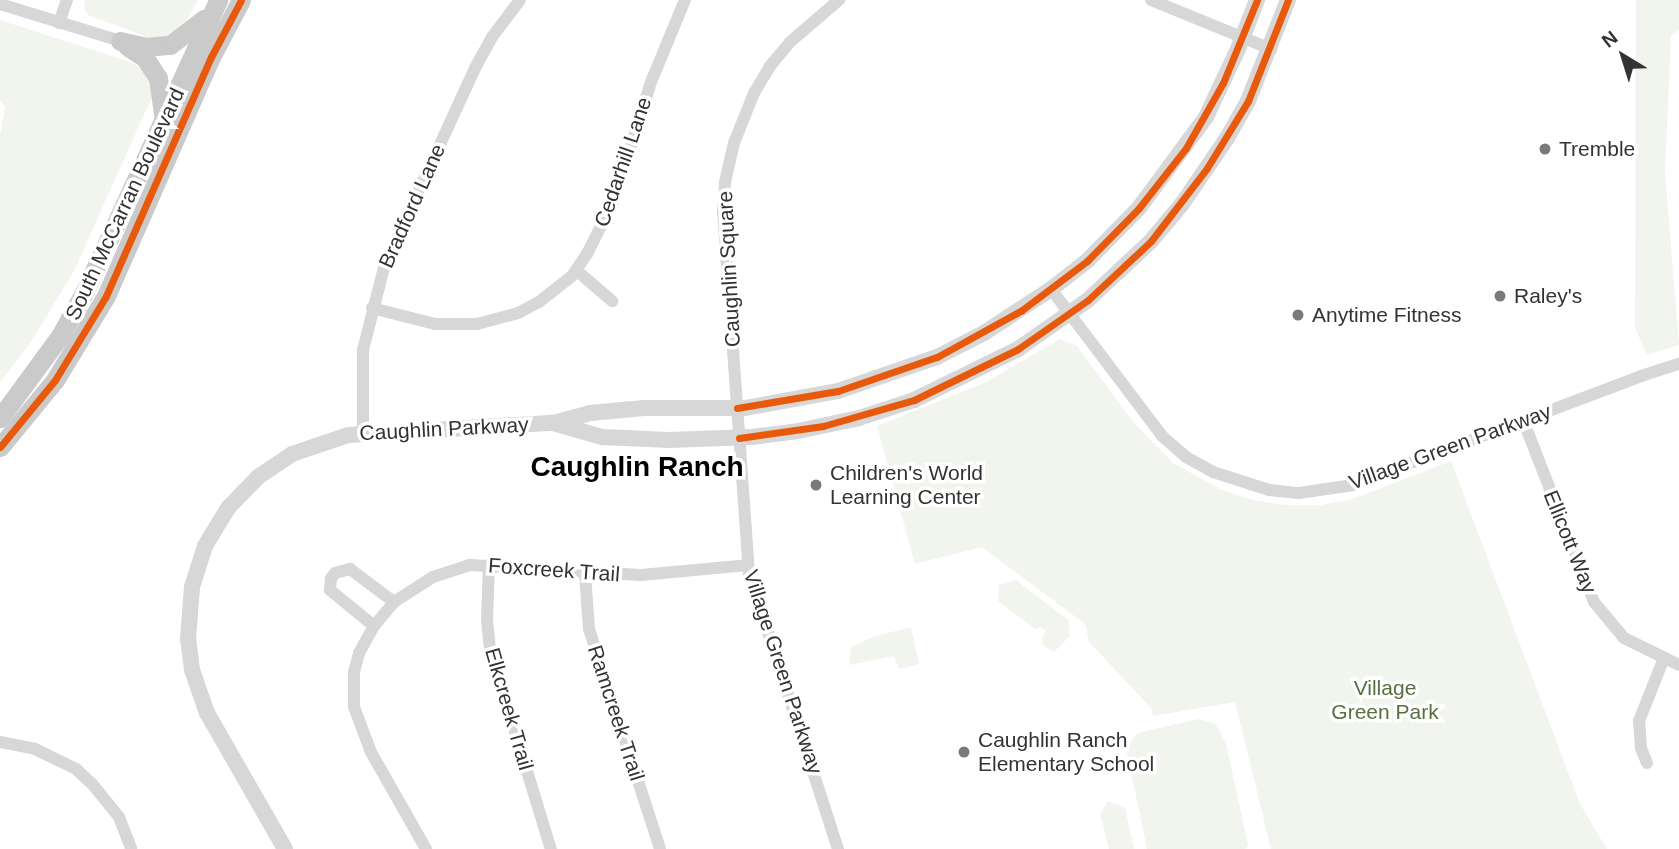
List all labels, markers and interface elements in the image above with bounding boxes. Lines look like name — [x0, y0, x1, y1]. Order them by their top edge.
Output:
north arrow — [1588, 21, 1658, 91]
text: N — [1598, 27, 1622, 52]
street label: South McCarran Boulevard — [60, 84, 190, 324]
street label: Cedarhill Lane — [589, 94, 657, 230]
place label: Tremble — [1559, 136, 1635, 162]
street label: Bradford Lane — [373, 140, 451, 272]
marker: Tremble — [1537, 141, 1553, 157]
street label: Caughlin Square — [712, 190, 746, 348]
place label: Raley's — [1514, 283, 1582, 309]
marker: Raley's — [1492, 288, 1508, 304]
place label: Anytime Fitness — [1312, 302, 1461, 328]
marker: Anytime Fitness — [1290, 307, 1306, 323]
street label: Village Green Parkway — [1346, 399, 1554, 495]
street label: Caughlin Parkway — [359, 412, 529, 446]
district label: Caughlin Ranch — [530, 450, 744, 484]
place label: Children's World Learning Center — [830, 460, 983, 510]
marker: Children's World Learning Center — [808, 477, 824, 493]
street label: Ellicott Way — [1538, 487, 1602, 597]
street label: Foxcreek Trail — [487, 553, 621, 587]
street label: Village Green Parkway — [738, 567, 828, 777]
street label: Ramcreek Trail — [582, 642, 650, 784]
street label: Elkcreek Trail — [479, 645, 539, 773]
park label: Village Green Park — [1331, 675, 1439, 725]
place label: Caughlin Ranch Elementary School — [978, 727, 1154, 777]
marker: Caughlin Ranch Elementary School — [956, 744, 972, 760]

